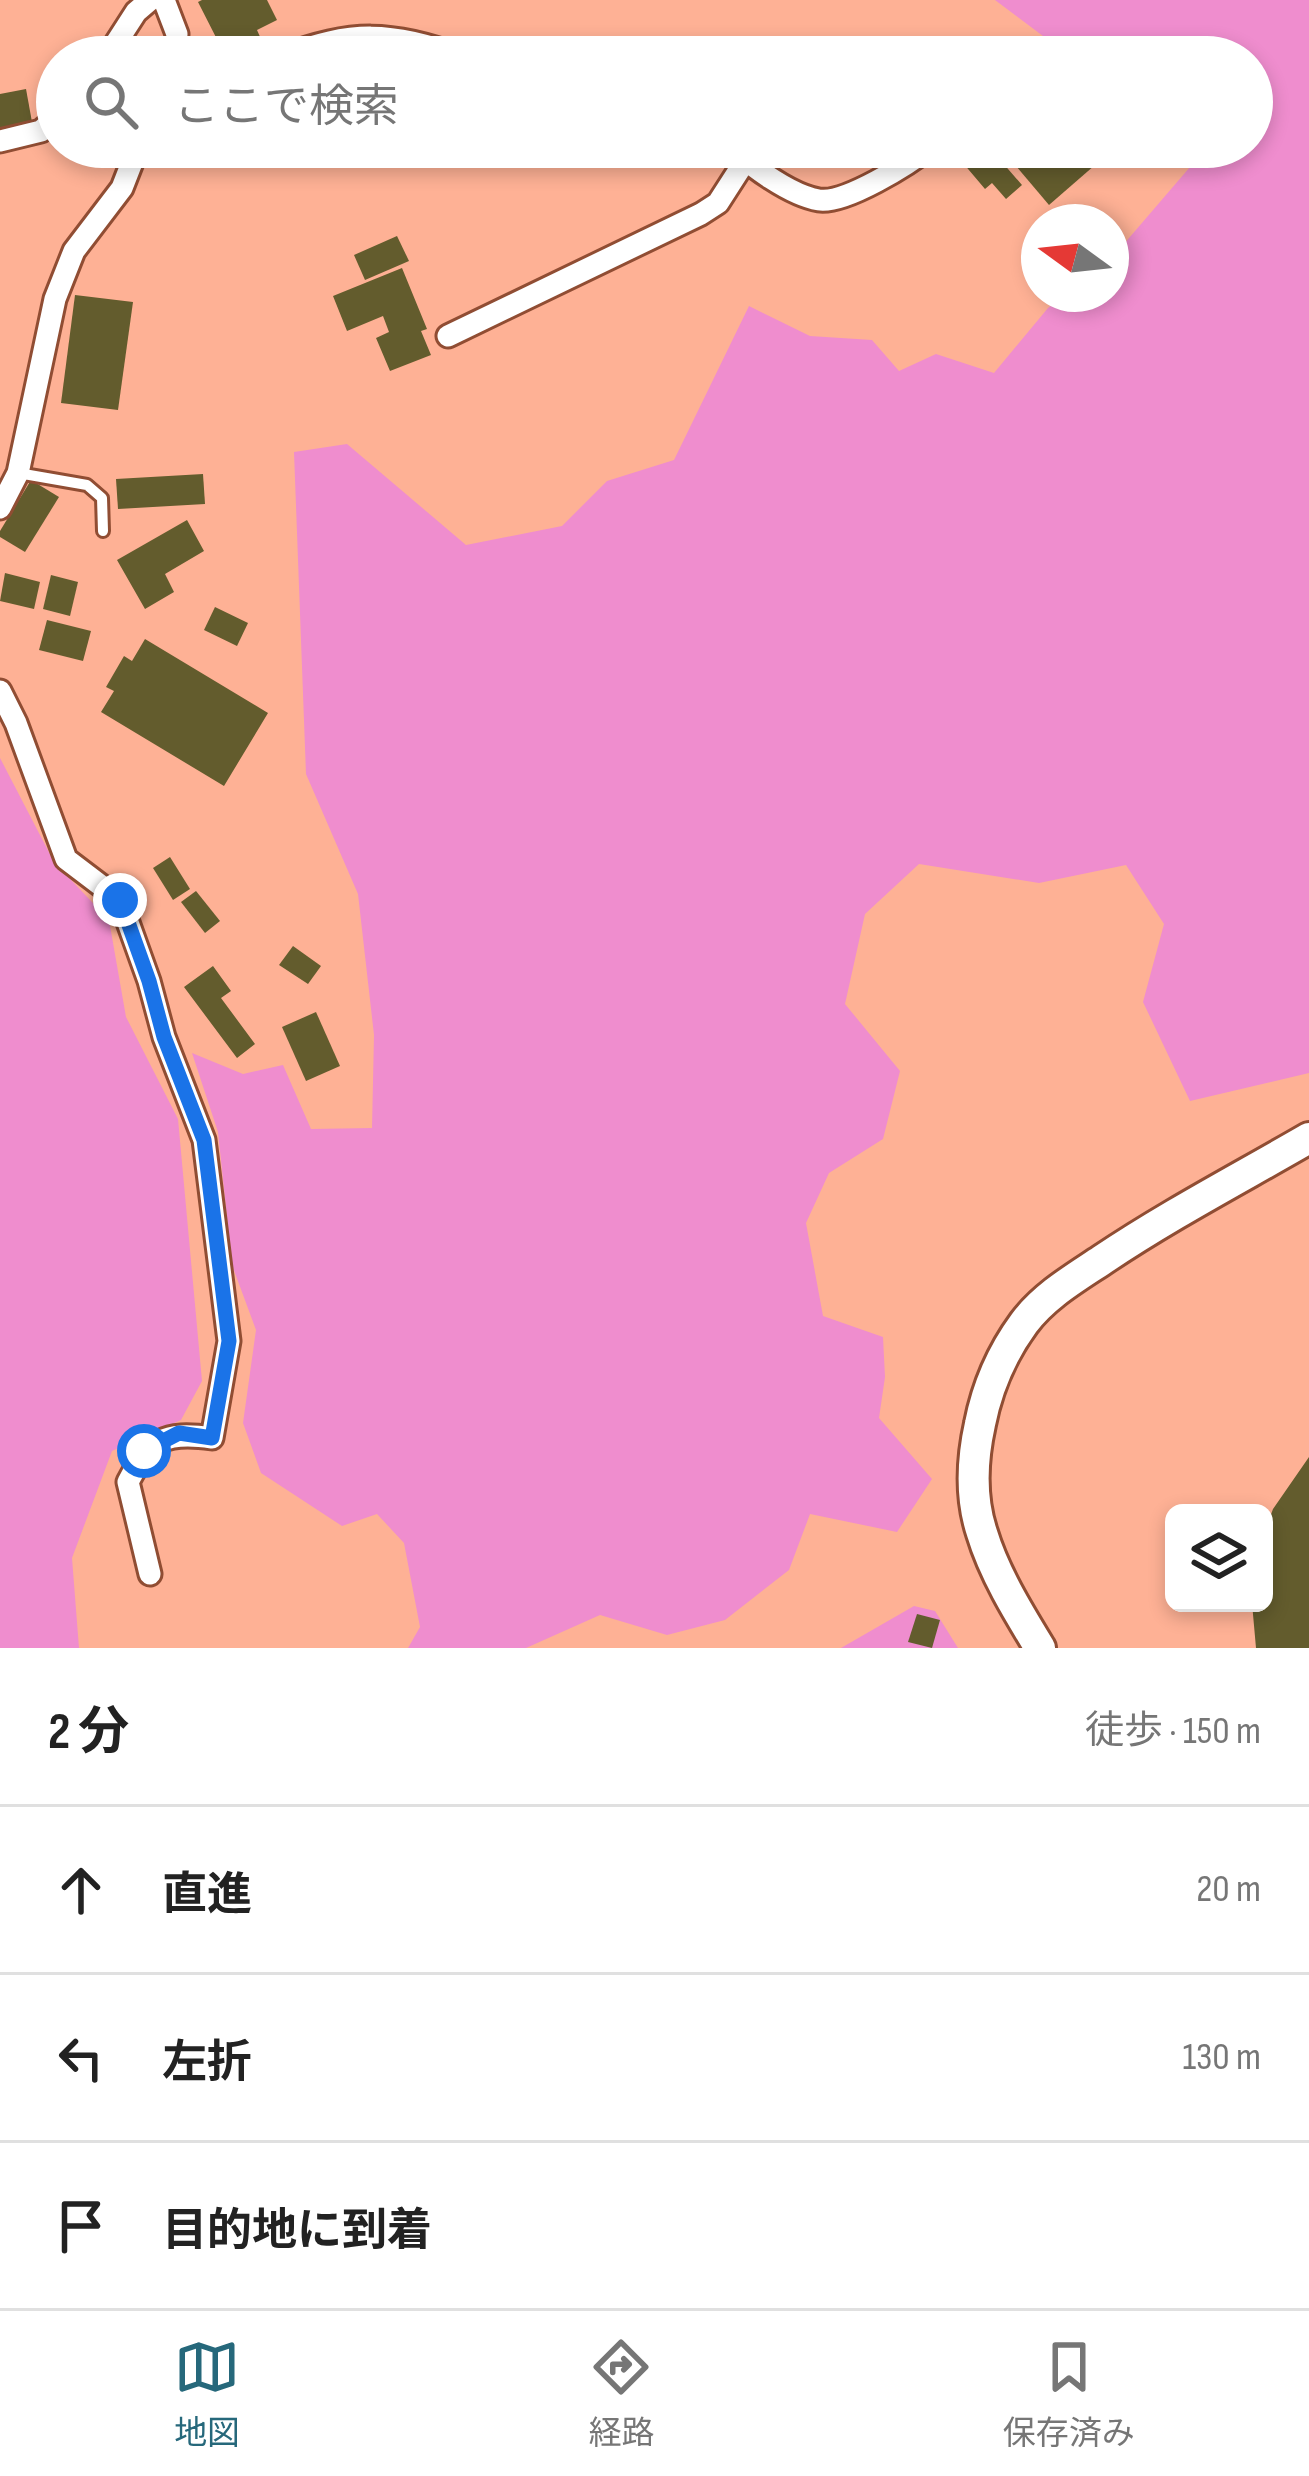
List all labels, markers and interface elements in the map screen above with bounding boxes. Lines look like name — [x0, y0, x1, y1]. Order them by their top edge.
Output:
search box — [36, 36, 1273, 168]
icon: search — [78, 69, 144, 135]
text: ここで検索 — [174, 80, 399, 135]
north arrow — [1021, 204, 1129, 312]
route end — [93, 873, 147, 927]
route start — [117, 1424, 171, 1478]
map controls — [1165, 1504, 1273, 1612]
button: layers — [1165, 1504, 1273, 1612]
text: 2 分 — [48, 1702, 129, 1763]
text: 徒歩 · 150 m — [1085, 1708, 1261, 1755]
icon: ahead — [48, 1857, 114, 1923]
text: 20 m — [1196, 1866, 1261, 1913]
text: 直進 — [162, 1868, 252, 1923]
icon: left — [48, 2025, 114, 2091]
text: 130 m — [1182, 2034, 1261, 2081]
text: 左折 — [162, 2036, 252, 2091]
icon: arrive — [48, 2193, 114, 2259]
text: 目的地に到着 — [162, 2204, 432, 2259]
tab: 地図 — [174, 2334, 240, 2454]
tab: 経路 — [588, 2334, 654, 2454]
tab: 保存済み — [1003, 2334, 1135, 2454]

